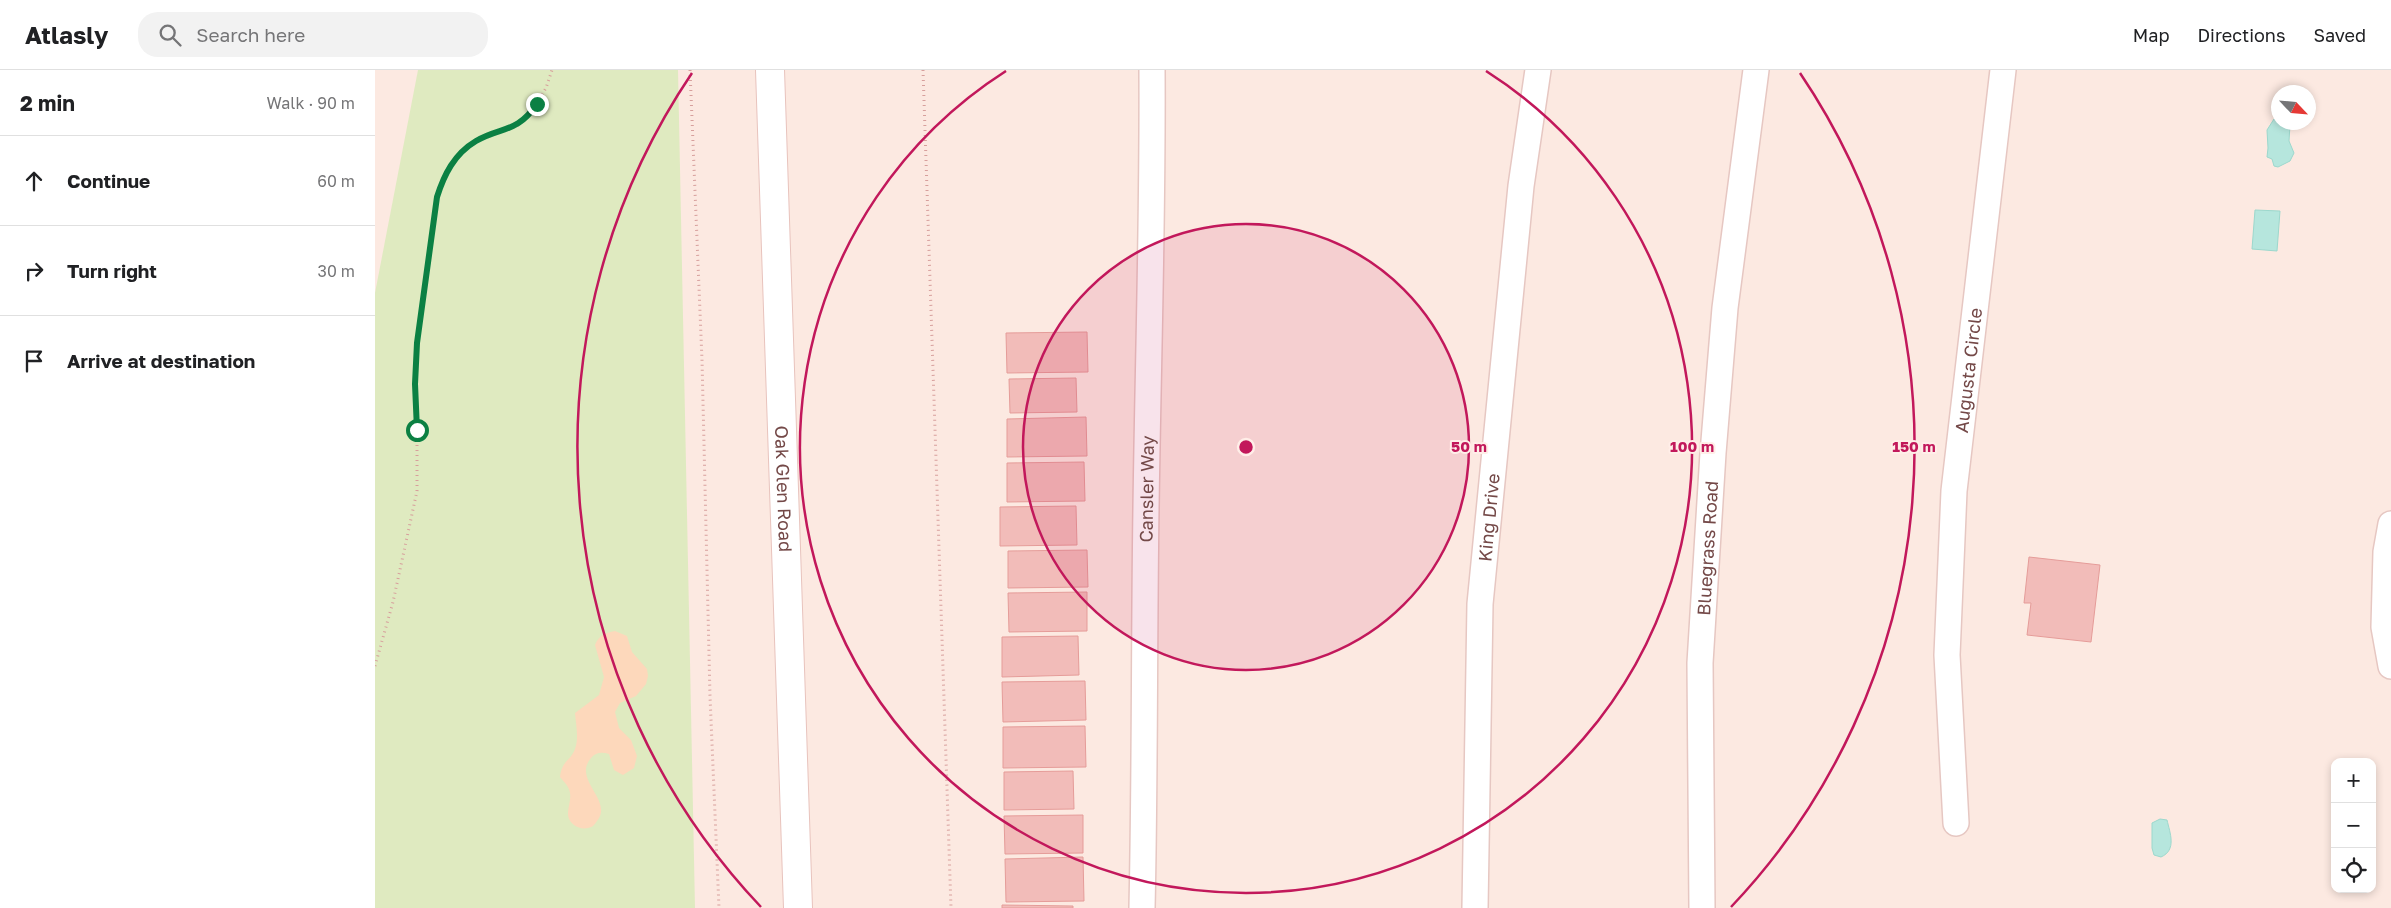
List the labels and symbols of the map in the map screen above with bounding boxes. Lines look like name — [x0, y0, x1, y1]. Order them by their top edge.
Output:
north arrow — [2271, 85, 2316, 130]
route end — [526, 93, 549, 116]
street label: Augusta Circle — [1950, 306, 1986, 434]
route start — [406, 419, 429, 442]
street label: Oak Glen Road — [771, 425, 797, 552]
street label: Cansler Way — [1135, 435, 1158, 543]
text: 50 m — [1451, 437, 1487, 455]
text: 100 m — [1670, 437, 1714, 455]
text: 150 m — [1892, 437, 1936, 455]
centre of rings — [1237, 438, 1255, 456]
street label: King Drive — [1473, 472, 1504, 563]
street label: Bluegrass Road — [1692, 480, 1722, 616]

